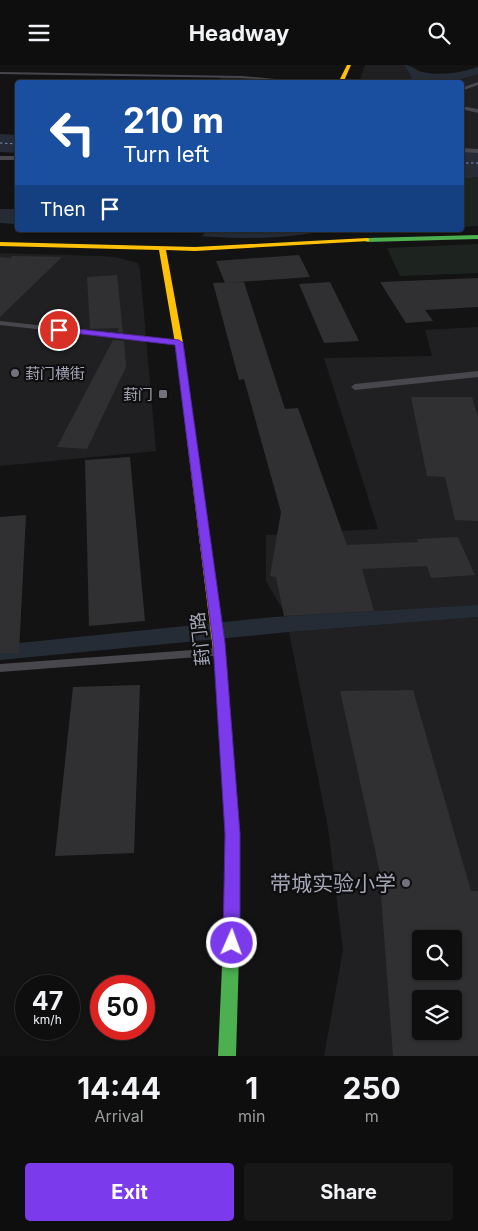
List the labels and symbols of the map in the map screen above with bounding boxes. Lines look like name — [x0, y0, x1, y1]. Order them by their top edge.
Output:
pin — [38, 309, 80, 351]
place label: 葑门横街 — [25, 364, 85, 383]
marker: 葑门横街 — [9, 367, 21, 379]
place label: 葑门 — [123, 385, 153, 404]
marker: 葑门 — [157, 388, 169, 400]
street label: 葑门路 — [187, 611, 213, 667]
place label: 带城实验小学 — [270, 871, 396, 896]
marker: 带城实验小学 — [400, 877, 412, 889]
position arrow — [205, 916, 257, 968]
speed limit sign: 50 — [90, 975, 155, 1040]

